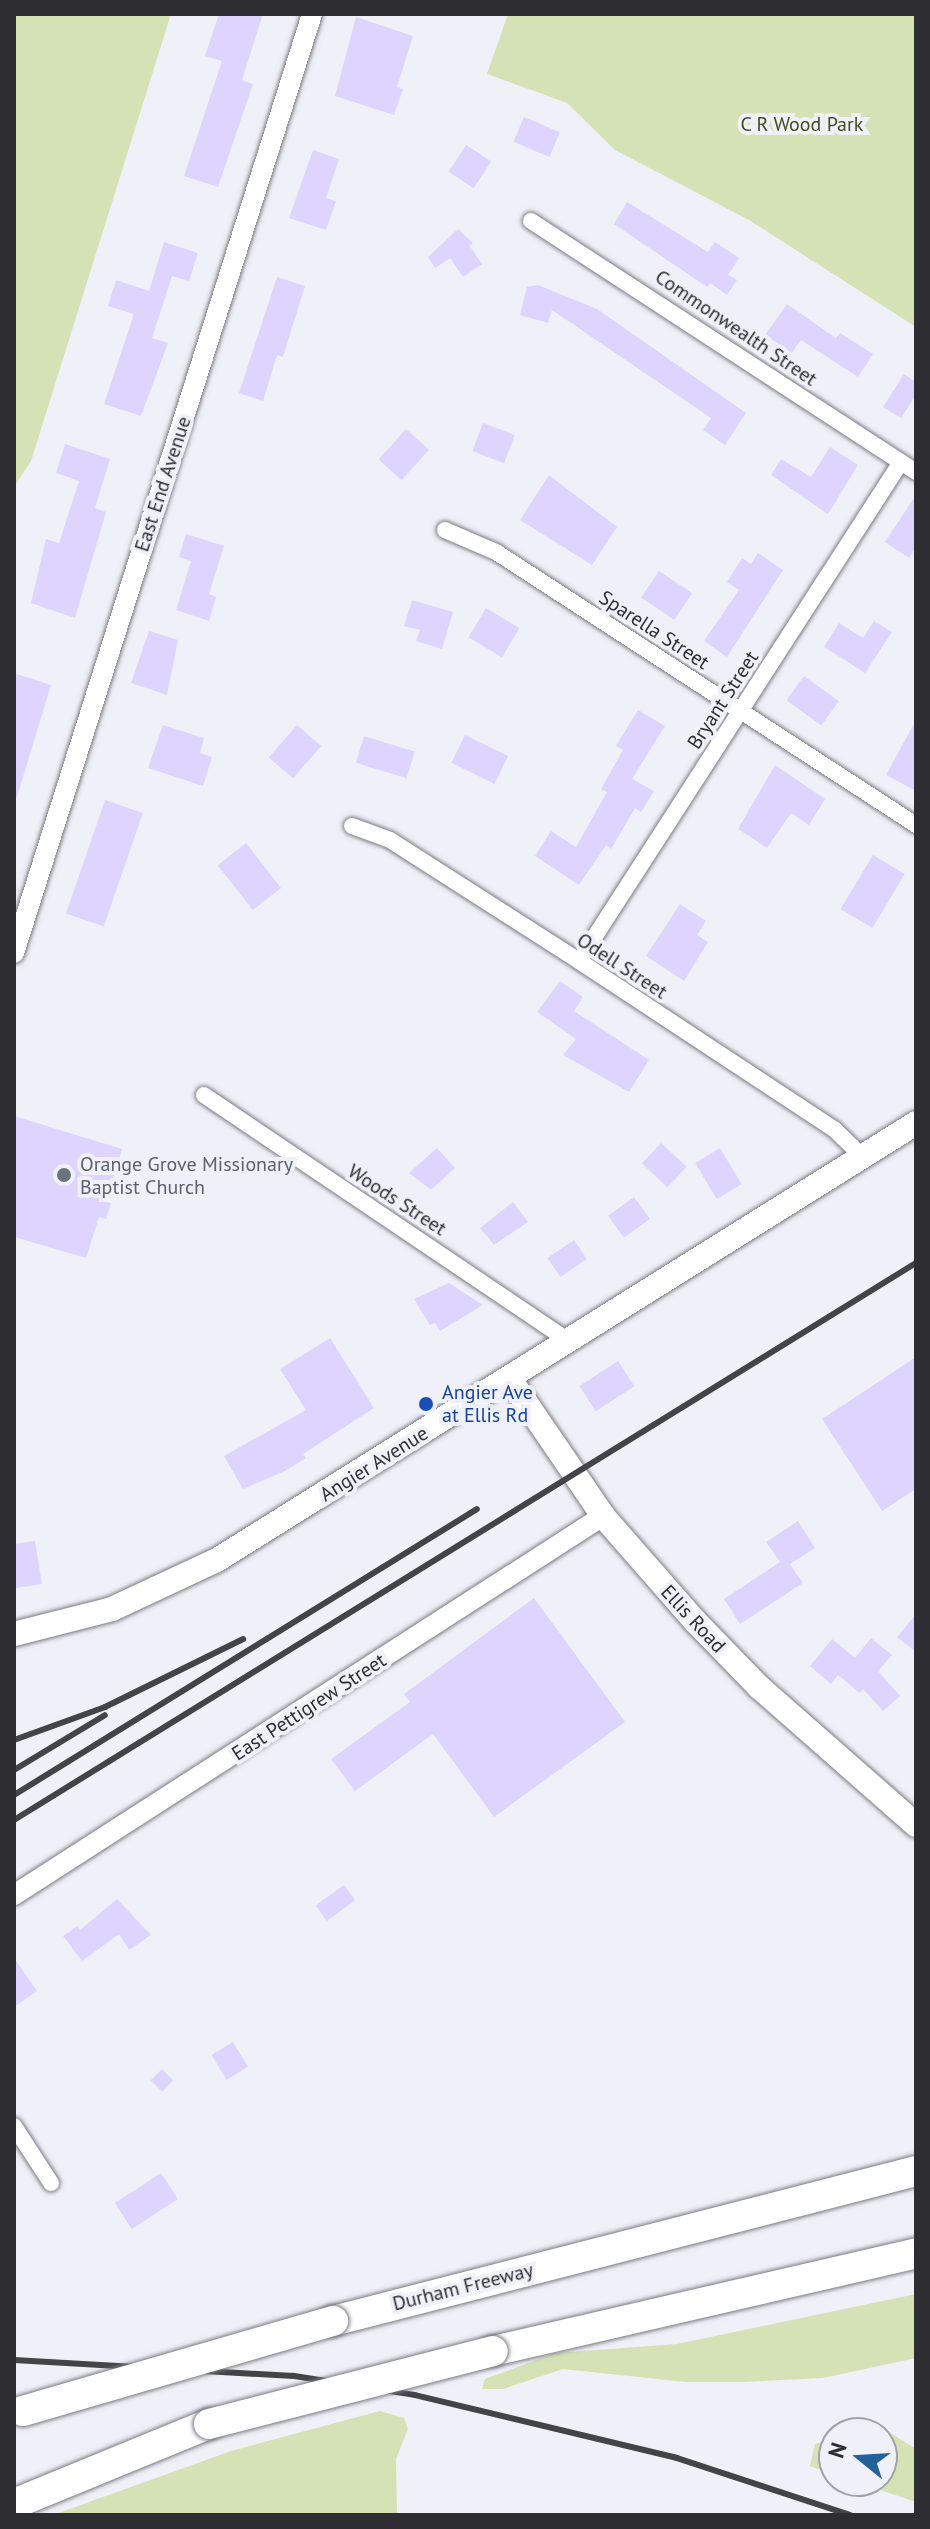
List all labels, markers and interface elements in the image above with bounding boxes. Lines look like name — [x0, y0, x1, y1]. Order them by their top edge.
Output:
park label: C R Wood Park — [740, 112, 864, 136]
street label: Commonwealth Street — [650, 265, 822, 391]
street label: East End Avenue — [130, 413, 196, 555]
street label: Sparella Street — [594, 586, 714, 674]
street label: Bryant Street — [682, 647, 764, 753]
street label: Odell Street — [572, 928, 672, 1004]
place label: Orange Grove Missionary Baptist Church — [80, 1152, 293, 1199]
street label: Woods Street — [343, 1159, 451, 1241]
marker: Orange Grove Missionary Baptist Church — [55, 1166, 73, 1184]
place label: Angier Ave at Ellis Rd — [442, 1380, 534, 1427]
marker: Angier Ave at Ellis Rd — [417, 1395, 435, 1413]
street label: Angier Avenue — [315, 1421, 433, 1507]
street label: Ellis Road — [656, 1580, 730, 1658]
street label: East Pettigrew Street — [227, 1648, 391, 1766]
street label: Durham Freeway — [390, 2258, 536, 2316]
north arrow — [818, 2417, 898, 2497]
text: N — [822, 2439, 853, 2461]

